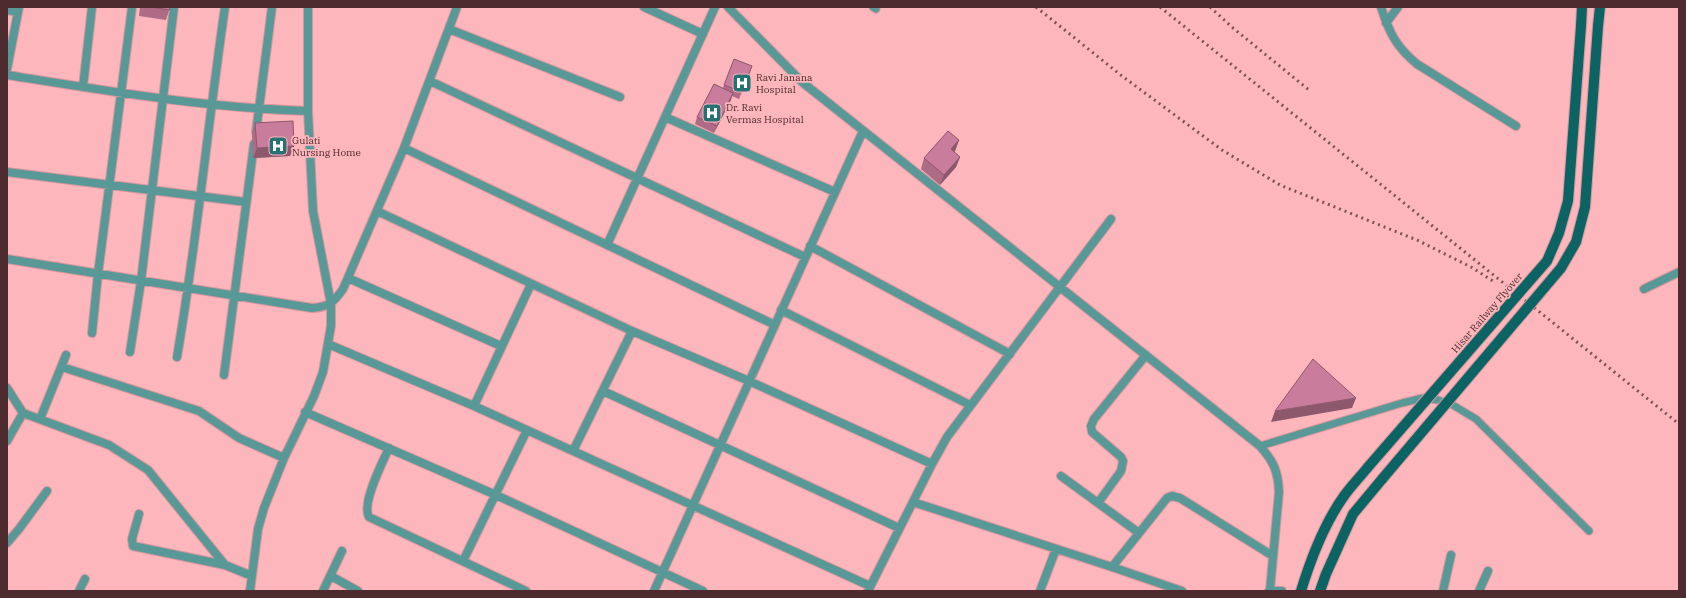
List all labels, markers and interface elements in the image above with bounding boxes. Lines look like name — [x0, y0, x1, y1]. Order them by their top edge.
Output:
place label: Ravi Janana Hospital — [756, 71, 813, 96]
hospital icon: Ravi Janana Hospital — [731, 72, 753, 94]
place label: Dr. Ravi Vermas Hospital — [726, 101, 804, 126]
hospital icon: Dr. Ravi Vermas Hospital — [701, 102, 723, 124]
place label: Gulati Nursing Home — [292, 134, 361, 159]
hospital icon: Gulati Nursing Home — [267, 135, 289, 157]
street label: Hisar Railway Flyover — [1449, 270, 1526, 356]

